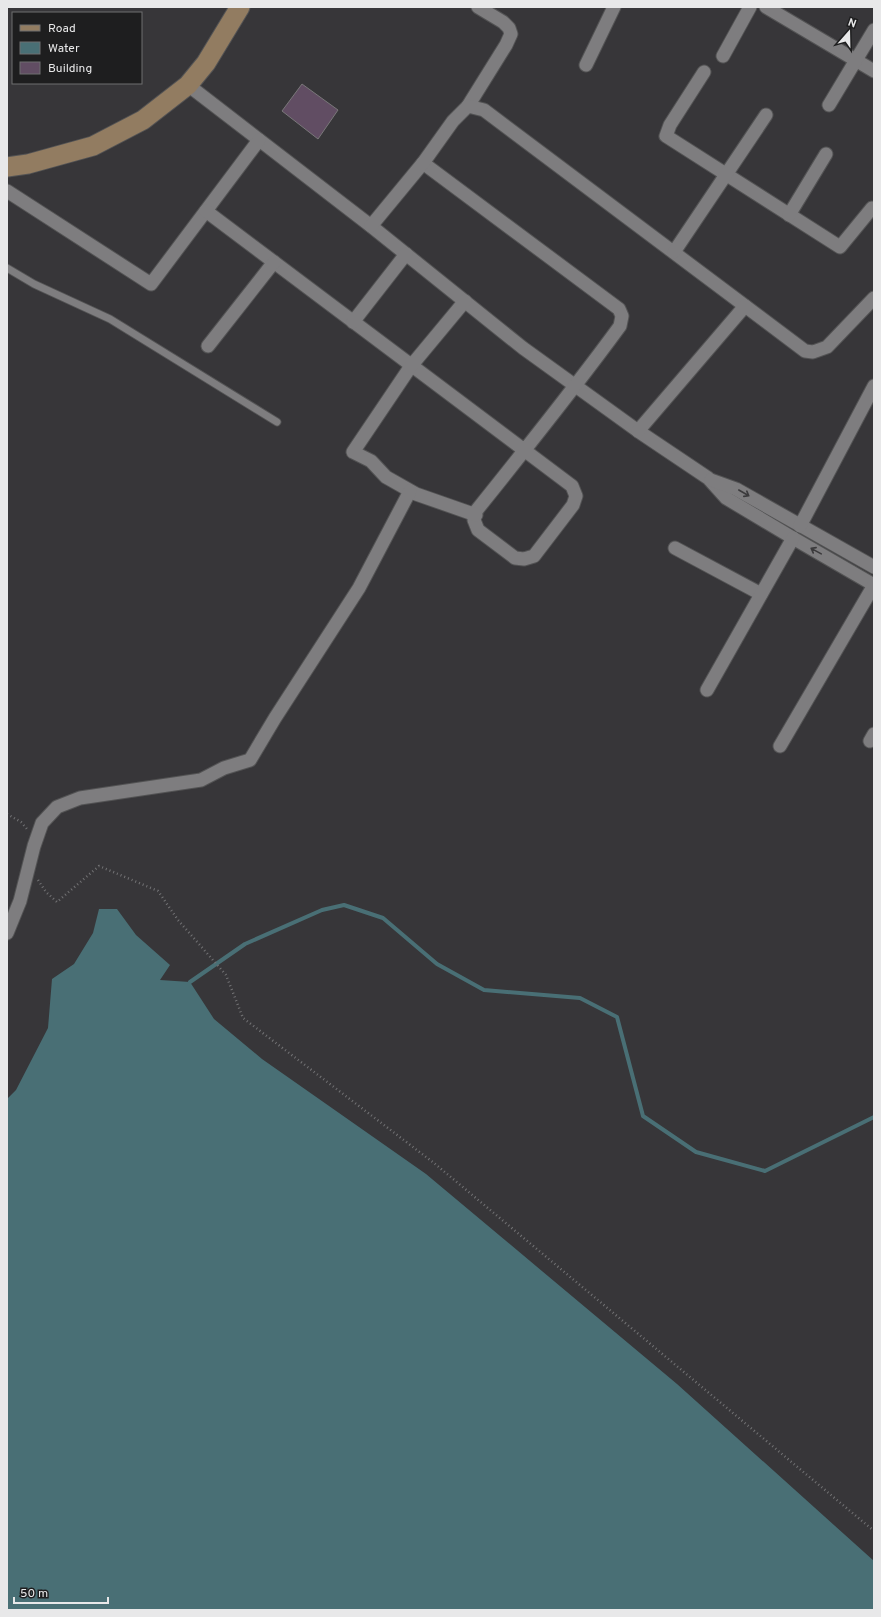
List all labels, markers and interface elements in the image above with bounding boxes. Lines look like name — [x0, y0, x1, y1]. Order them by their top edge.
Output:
legend — [12, 12, 142, 84]
north arrow — [829, 12, 869, 52]
text: N — [846, 16, 858, 31]
text: Road — [48, 21, 76, 37]
text: Water — [48, 41, 80, 57]
text: Building — [48, 61, 92, 77]
one-way arrow — [738, 490, 750, 498]
one-way arrow — [810, 547, 822, 555]
scale bar — [14, 1579, 108, 1605]
text: 50 m — [20, 1586, 48, 1602]

